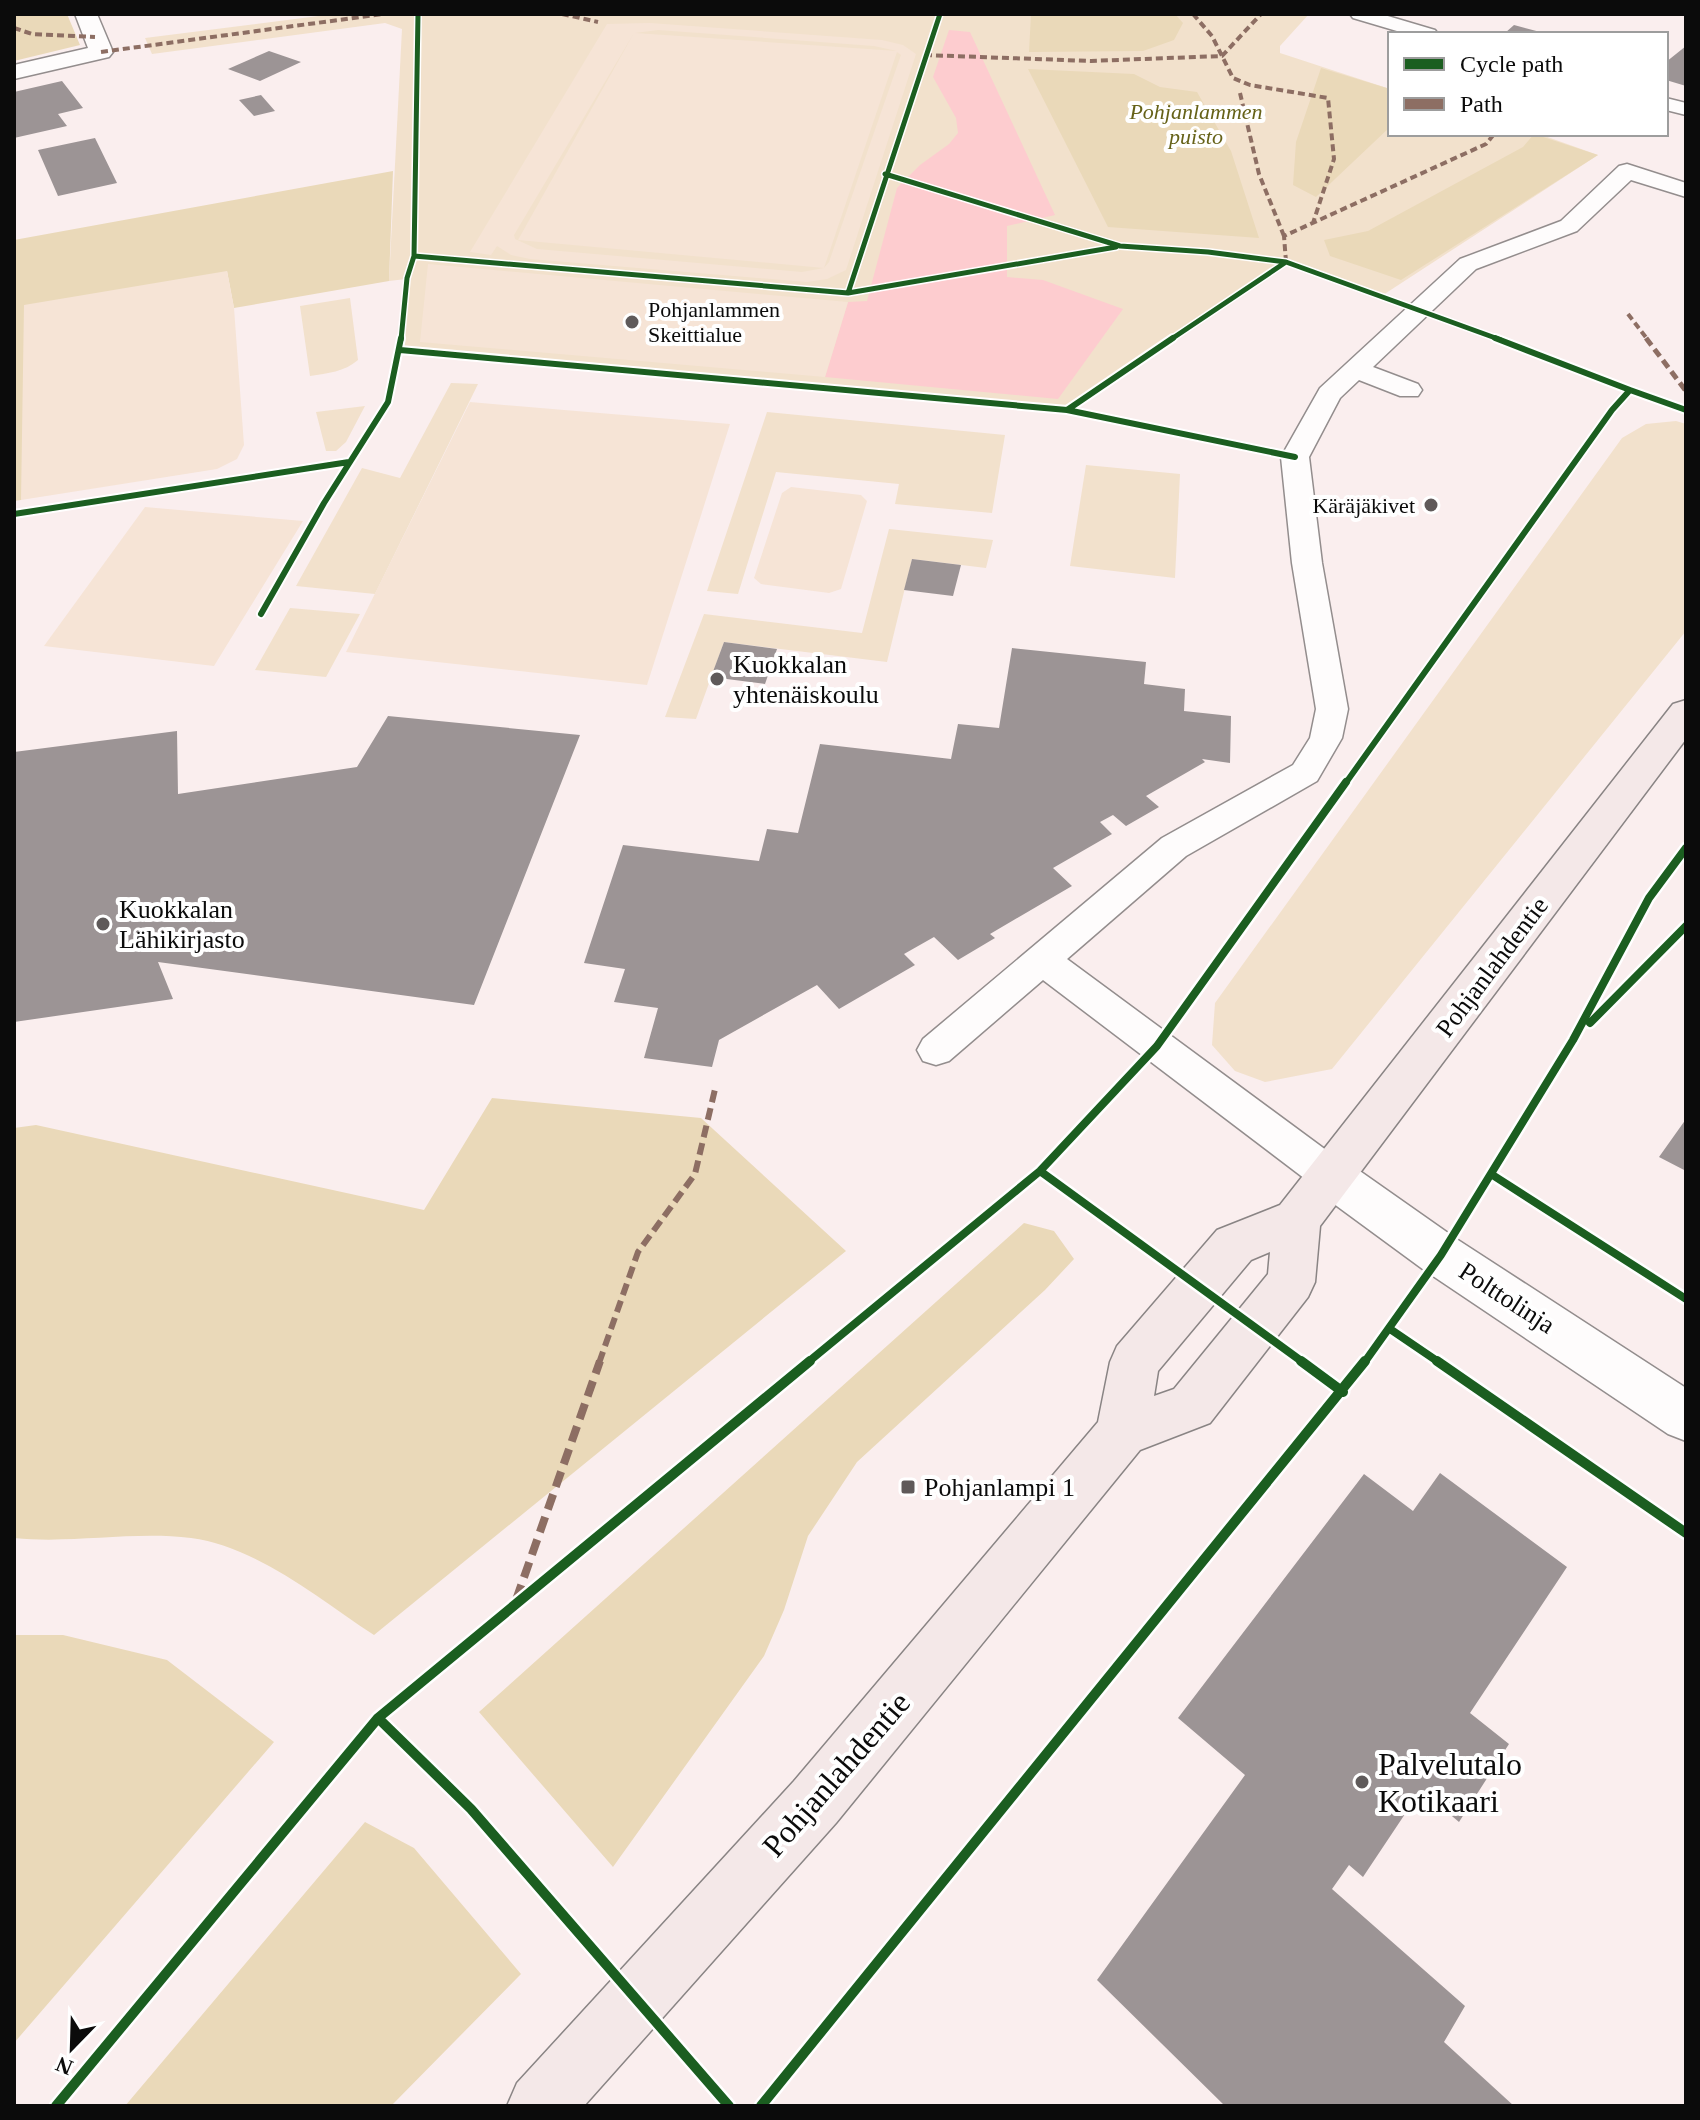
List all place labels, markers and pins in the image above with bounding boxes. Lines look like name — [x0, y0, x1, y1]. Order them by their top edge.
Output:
place label: Pohjanlammen Skeittialue — [648, 297, 780, 347]
marker: Pohjanlammen Skeittialue — [623, 313, 641, 331]
place label: Käräjäkivet — [1312, 493, 1415, 518]
marker: Käräjäkivet — [1422, 496, 1440, 514]
place label: Kuokkalan yhtenäiskoulu — [733, 650, 879, 709]
marker: Kuokkalan yhtenäiskoulu — [708, 670, 726, 688]
place label: Kuokkalan Lähikirjasto — [119, 895, 245, 954]
marker: Kuokkalan Lähikirjasto — [94, 915, 112, 933]
place label: Pohjanlampi 1 — [924, 1473, 1075, 1502]
marker: Pohjanlampi 1 — [899, 1478, 917, 1496]
place label: Palvelutalo Kotikaari — [1378, 1746, 1522, 1819]
marker: Palvelutalo Kotikaari — [1353, 1773, 1371, 1791]

